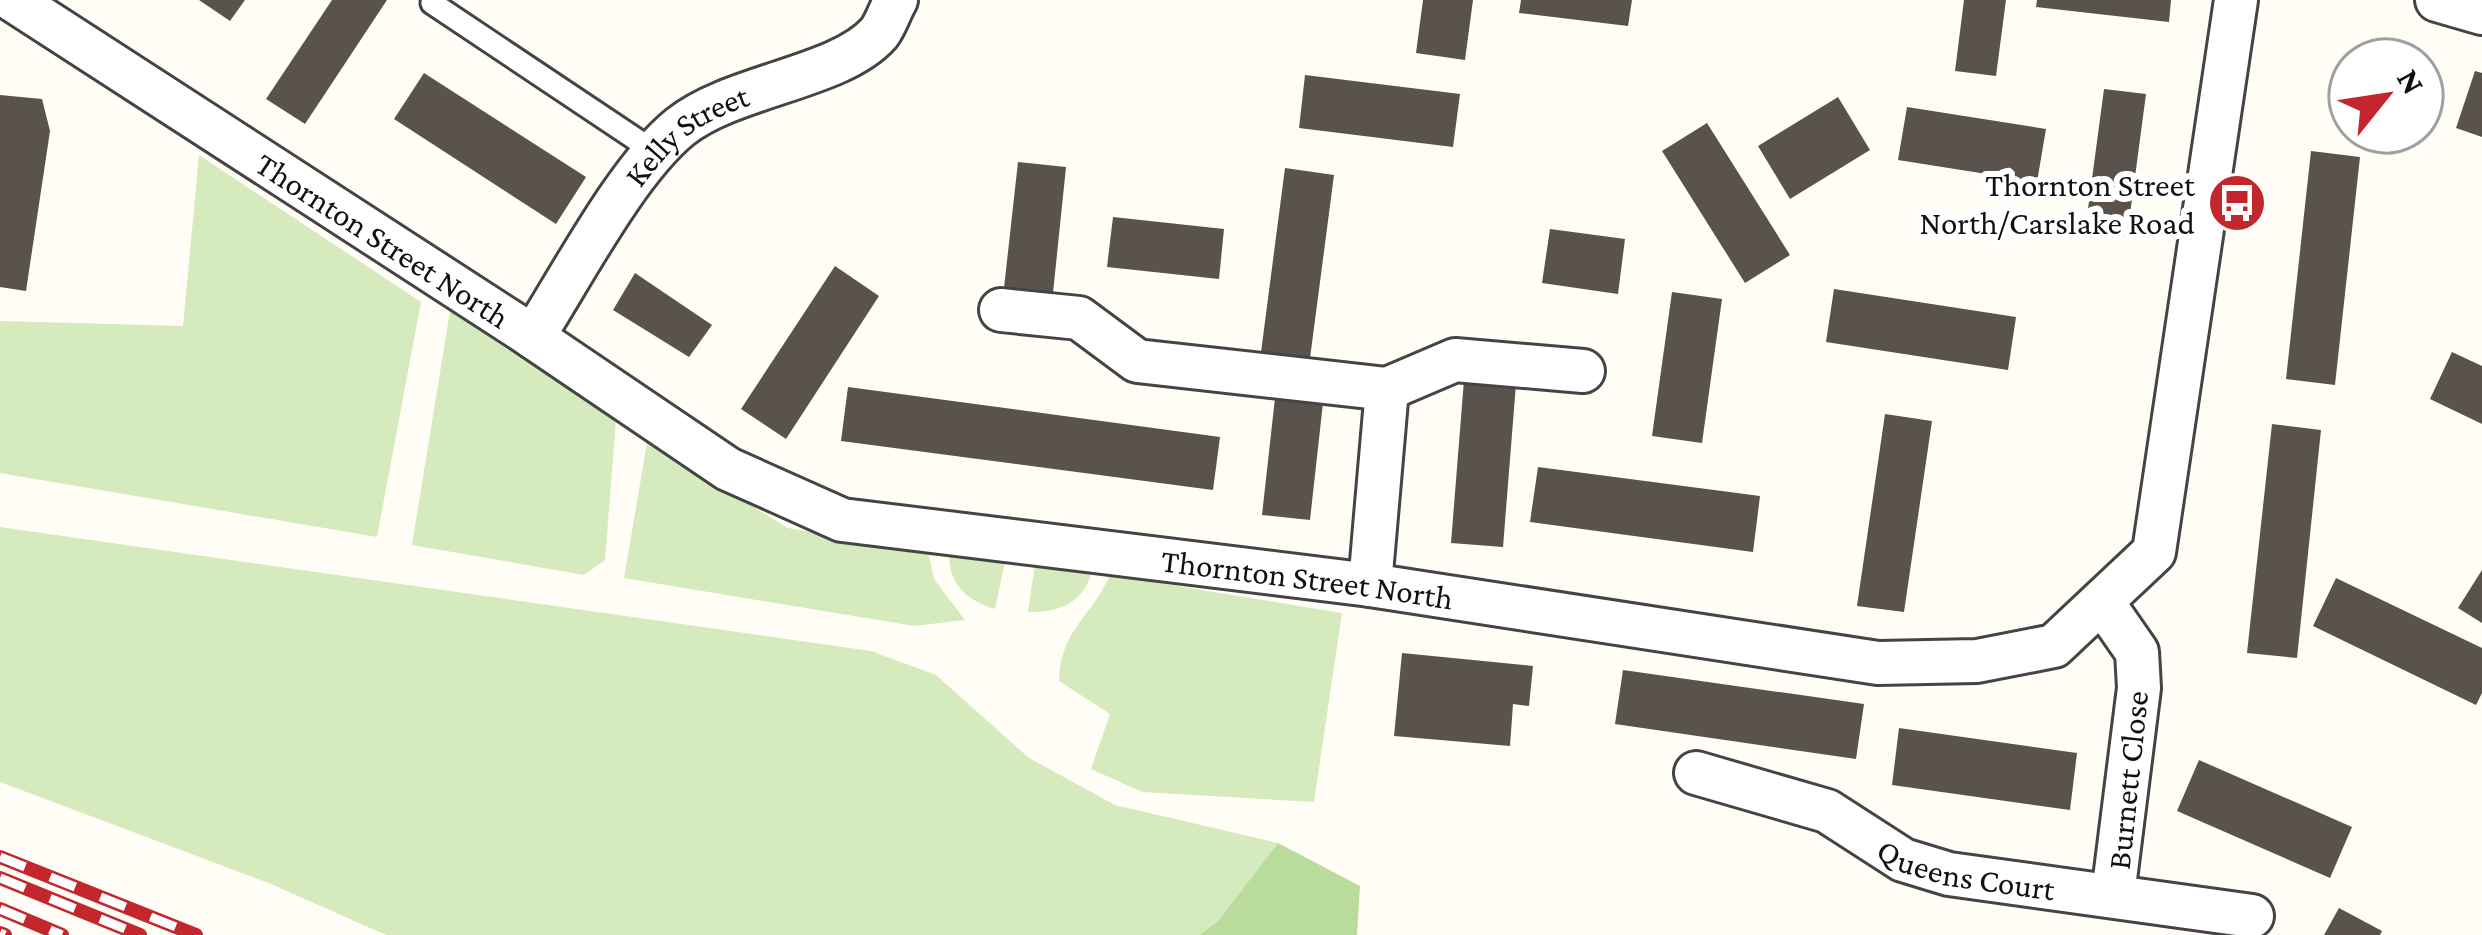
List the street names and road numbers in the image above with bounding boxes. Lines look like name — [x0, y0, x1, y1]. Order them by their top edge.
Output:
street label: Kelly Street — [616, 76, 754, 193]
street label: Thornton Street North — [249, 145, 517, 336]
street label: Thornton Street North — [1159, 541, 1456, 617]
street label: Burnett Close — [2100, 689, 2155, 871]
street label: Queens Court — [1870, 831, 2058, 908]

